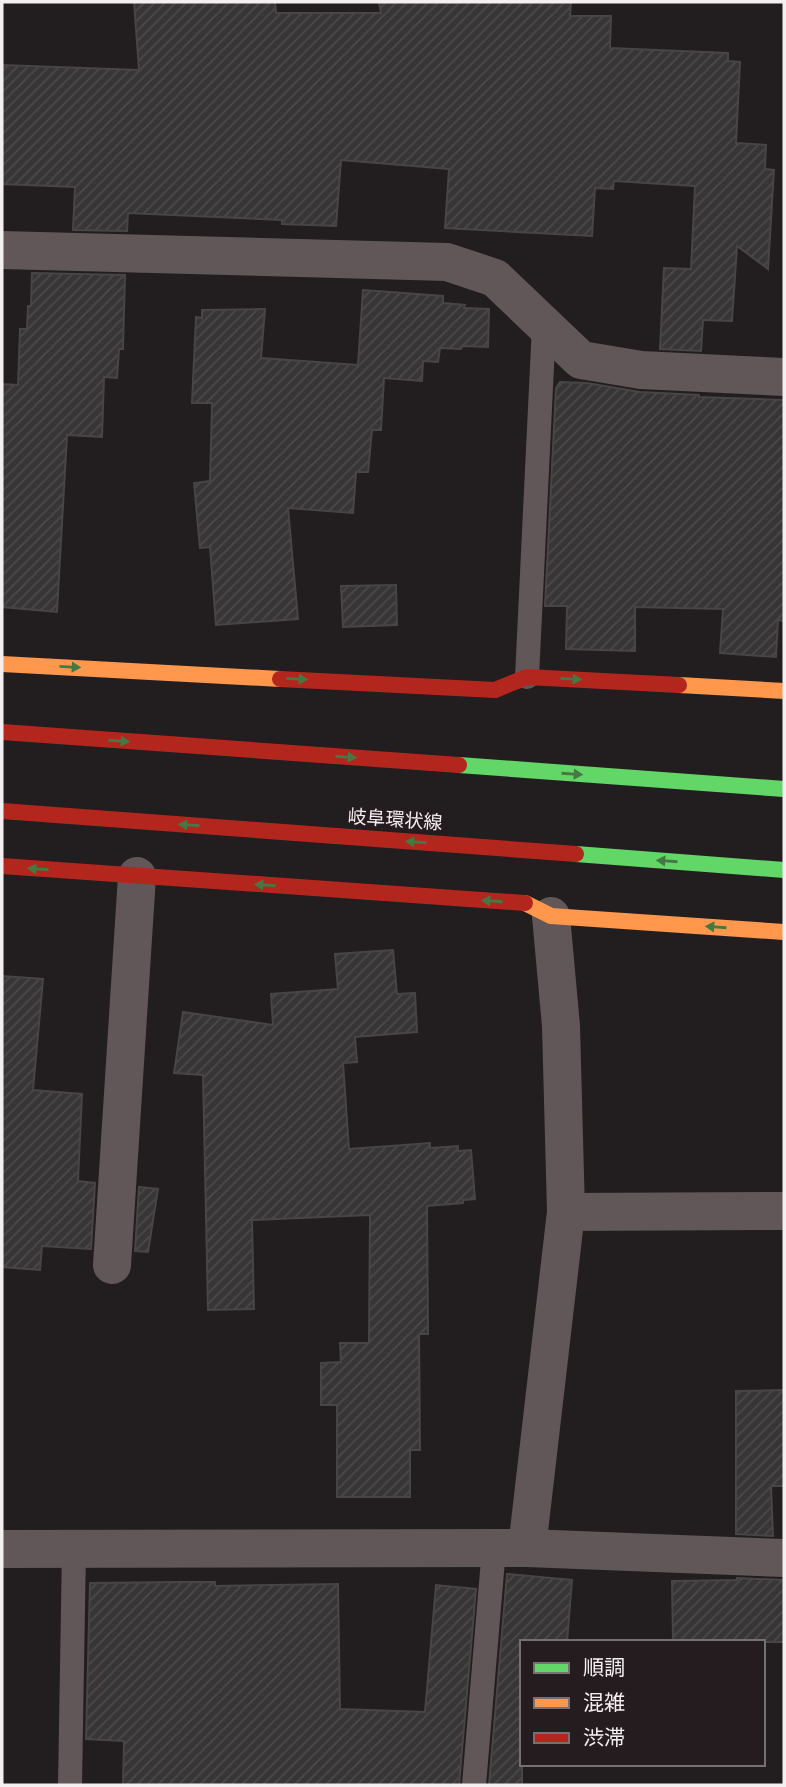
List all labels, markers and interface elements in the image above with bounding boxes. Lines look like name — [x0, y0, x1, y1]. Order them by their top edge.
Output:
one-way arrow — [59, 662, 81, 673]
one-way arrow — [286, 674, 308, 685]
one-way arrow — [560, 674, 582, 685]
one-way arrow — [108, 735, 130, 746]
one-way arrow — [335, 752, 357, 763]
one-way arrow — [562, 769, 584, 780]
street label: 岐阜環状線 — [347, 805, 443, 834]
one-way arrow — [178, 819, 200, 830]
one-way arrow — [405, 836, 427, 847]
one-way arrow — [656, 855, 678, 866]
one-way arrow — [27, 863, 49, 874]
one-way arrow — [254, 879, 276, 890]
one-way arrow — [481, 895, 503, 906]
one-way arrow — [705, 922, 727, 933]
legend — [520, 1640, 765, 1766]
text: 順調 — [583, 1656, 625, 1680]
text: 混雑 — [583, 1691, 625, 1715]
text: 渋滞 — [583, 1726, 625, 1750]

